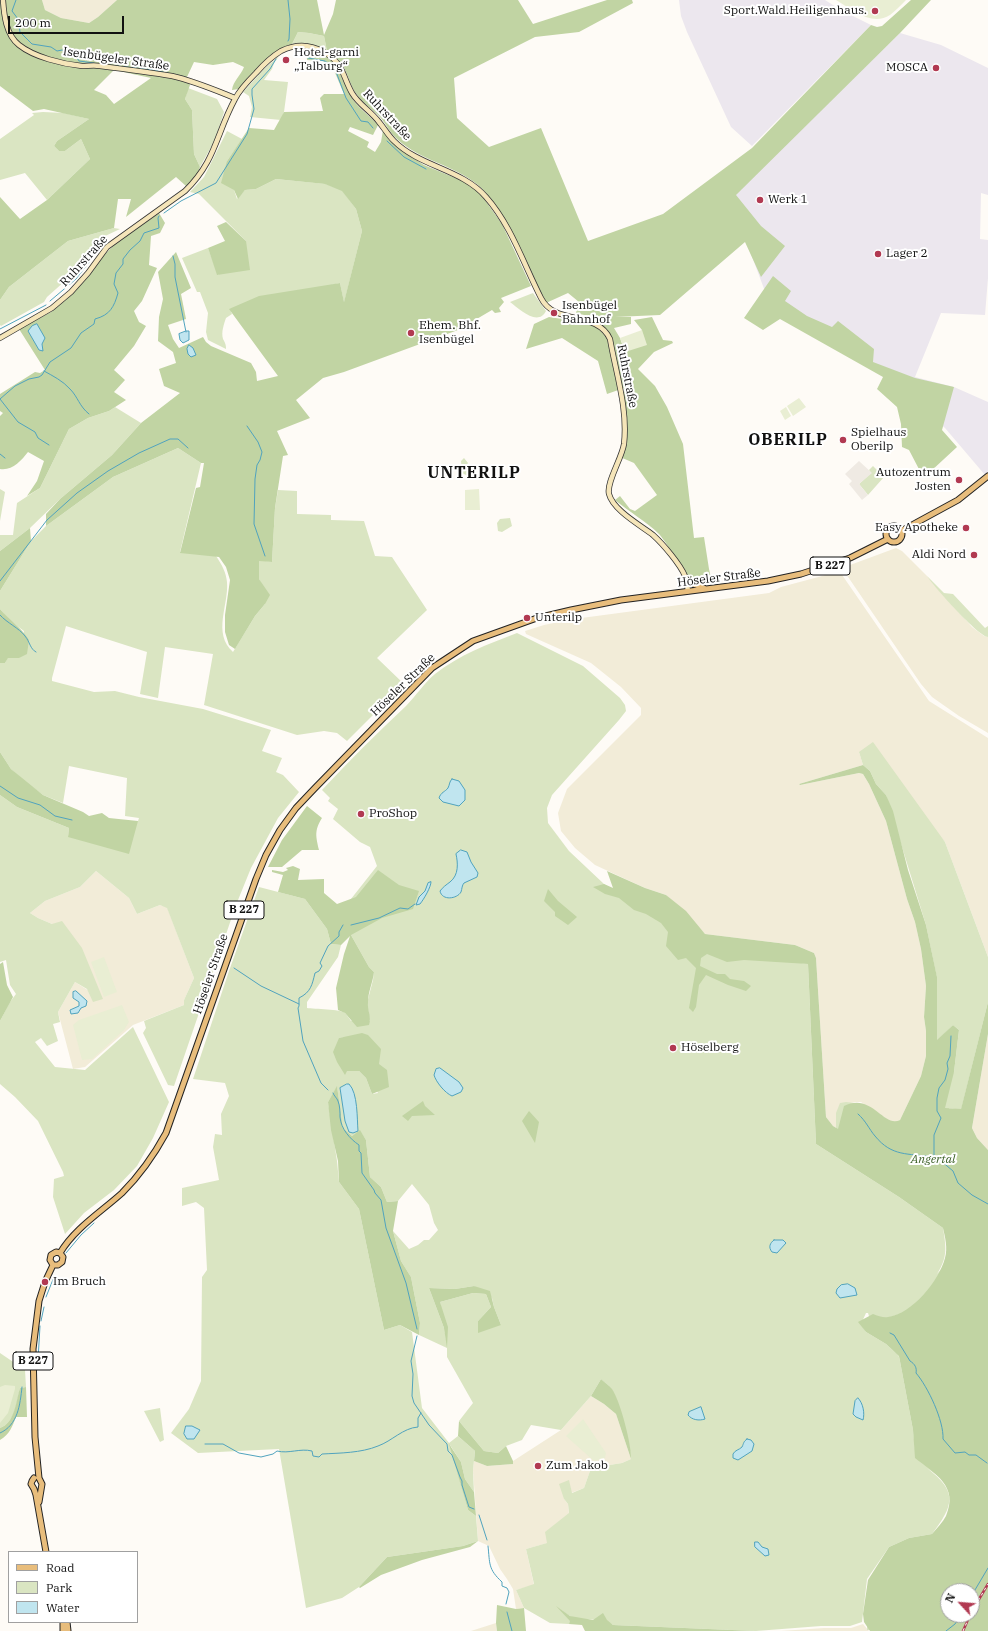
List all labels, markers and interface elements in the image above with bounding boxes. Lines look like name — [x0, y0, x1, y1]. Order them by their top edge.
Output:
place label: Sport.Wald.Heiligenhaus. — [724, 4, 867, 18]
marker: Sport.Wald.Heiligenhaus. — [870, 6, 880, 16]
scale bar — [10, 8, 126, 34]
text: 200 m — [15, 15, 51, 30]
street label: Isenbügeler Straße — [62, 44, 170, 74]
place label: Hotel-garni „Talburg“ — [294, 46, 359, 74]
marker: Hotel-garni „Talburg“ — [281, 55, 291, 65]
place label: MOSCA — [886, 61, 928, 75]
marker: MOSCA — [931, 63, 941, 73]
street label: Ruhrstraße — [360, 87, 414, 143]
place label: Werk 1 — [768, 193, 808, 207]
marker: Werk 1 — [755, 195, 765, 205]
street label: Ruhrstraße — [57, 232, 111, 290]
place label: Lager 2 — [886, 247, 928, 261]
marker: Lager 2 — [873, 249, 883, 259]
place label: Isenbügel Bahnhof — [562, 299, 617, 327]
marker: Isenbügel Bahnhof — [549, 308, 559, 318]
place label: Ehem. Bhf. Isenbügel — [419, 319, 481, 347]
marker: Ehem. Bhf. Isenbügel — [406, 328, 416, 338]
street label: Ruhrstraße — [614, 343, 640, 409]
place label: Spielhaus Oberilp — [851, 426, 906, 454]
district label: OBERILP — [748, 430, 828, 450]
marker: Spielhaus Oberilp — [838, 435, 848, 445]
district label: UNTERILP — [427, 463, 521, 483]
place label: Autozentrum Josten — [876, 466, 951, 494]
marker: Autozentrum Josten — [954, 475, 964, 485]
place label: Easy Apotheke — [875, 521, 958, 535]
marker: Easy Apotheke — [961, 523, 971, 533]
place label: Aldi Nord — [912, 548, 966, 562]
marker: Aldi Nord — [969, 550, 979, 560]
road number: B 227 — [810, 557, 850, 575]
street label: Höseler Straße — [676, 566, 762, 590]
place label: Unterilp — [535, 611, 582, 625]
marker: Unterilp — [522, 613, 532, 623]
street label: Höseler Straße — [368, 651, 438, 719]
place label: ProShop — [369, 807, 417, 821]
marker: ProShop — [356, 809, 366, 819]
road number: B 227 — [224, 901, 264, 919]
street label: Höseler Straße — [191, 932, 231, 1016]
place label: Höselberg — [681, 1041, 739, 1055]
marker: Höselberg — [668, 1043, 678, 1053]
park label: Angertal — [911, 1153, 955, 1167]
place label: Im Bruch — [53, 1275, 106, 1289]
marker: Im Bruch — [40, 1277, 50, 1287]
road number: B 227 — [13, 1352, 53, 1370]
place label: Zum Jakob — [546, 1459, 608, 1473]
marker: Zum Jakob — [533, 1461, 543, 1471]
legend — [8, 1551, 138, 1623]
text: Road — [46, 1560, 75, 1575]
text: Park — [46, 1580, 72, 1595]
north arrow — [940, 1583, 980, 1623]
text: N — [942, 1591, 958, 1605]
text: Water — [46, 1600, 79, 1615]

